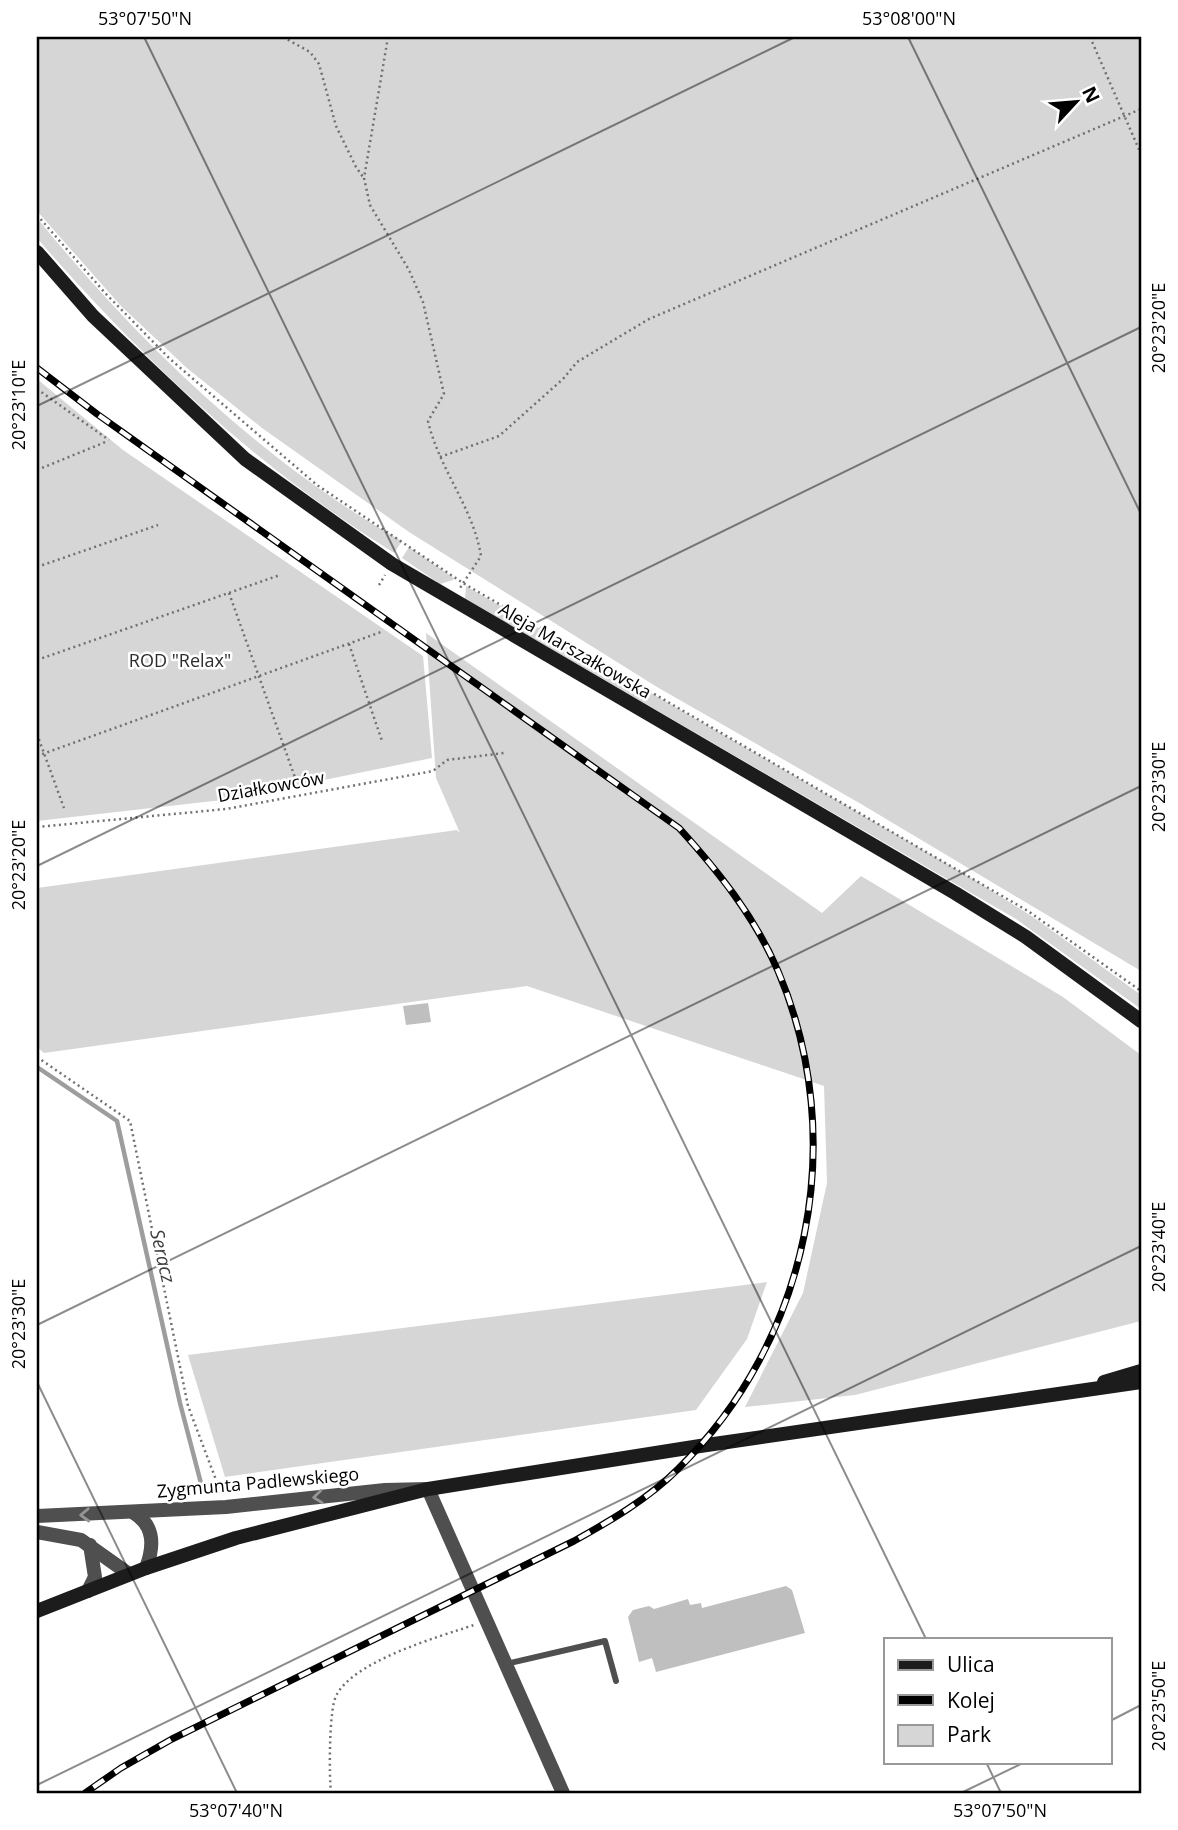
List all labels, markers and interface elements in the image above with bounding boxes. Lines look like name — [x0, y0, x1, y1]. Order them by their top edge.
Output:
text: 53°07'50"N — [98, 6, 192, 30]
text: 53°08'00"N — [862, 6, 956, 30]
north arrow — [1042, 66, 1112, 136]
text: N — [1076, 82, 1106, 107]
text: 20°23'20"E — [1146, 283, 1170, 373]
text: 20°23'10"E — [6, 360, 30, 450]
street label: Aleja Marszałkowska — [495, 597, 656, 704]
park label: ROD "Relax" — [129, 648, 231, 672]
text: 20°23'30"E — [1146, 742, 1170, 832]
street label: Działkowców — [215, 765, 326, 807]
text: 20°23'20"E — [6, 820, 30, 910]
text: 20°23'40"E — [1146, 1202, 1170, 1292]
water label: Seracz — [144, 1227, 182, 1286]
text: 20°23'30"E — [6, 1279, 30, 1369]
street label: Zygmunta Padlewskiego — [156, 1461, 360, 1503]
one-way arrow — [312, 1490, 323, 1505]
one-way arrow — [79, 1507, 90, 1522]
legend — [884, 1638, 1112, 1764]
text: Ulica — [947, 1650, 995, 1678]
text: 20°23'50"E — [1146, 1661, 1170, 1751]
text: Kolej — [947, 1686, 995, 1714]
text: Park — [947, 1720, 991, 1748]
text: 53°07'40"N — [189, 1798, 283, 1822]
text: 53°07'50"N — [953, 1798, 1047, 1822]

